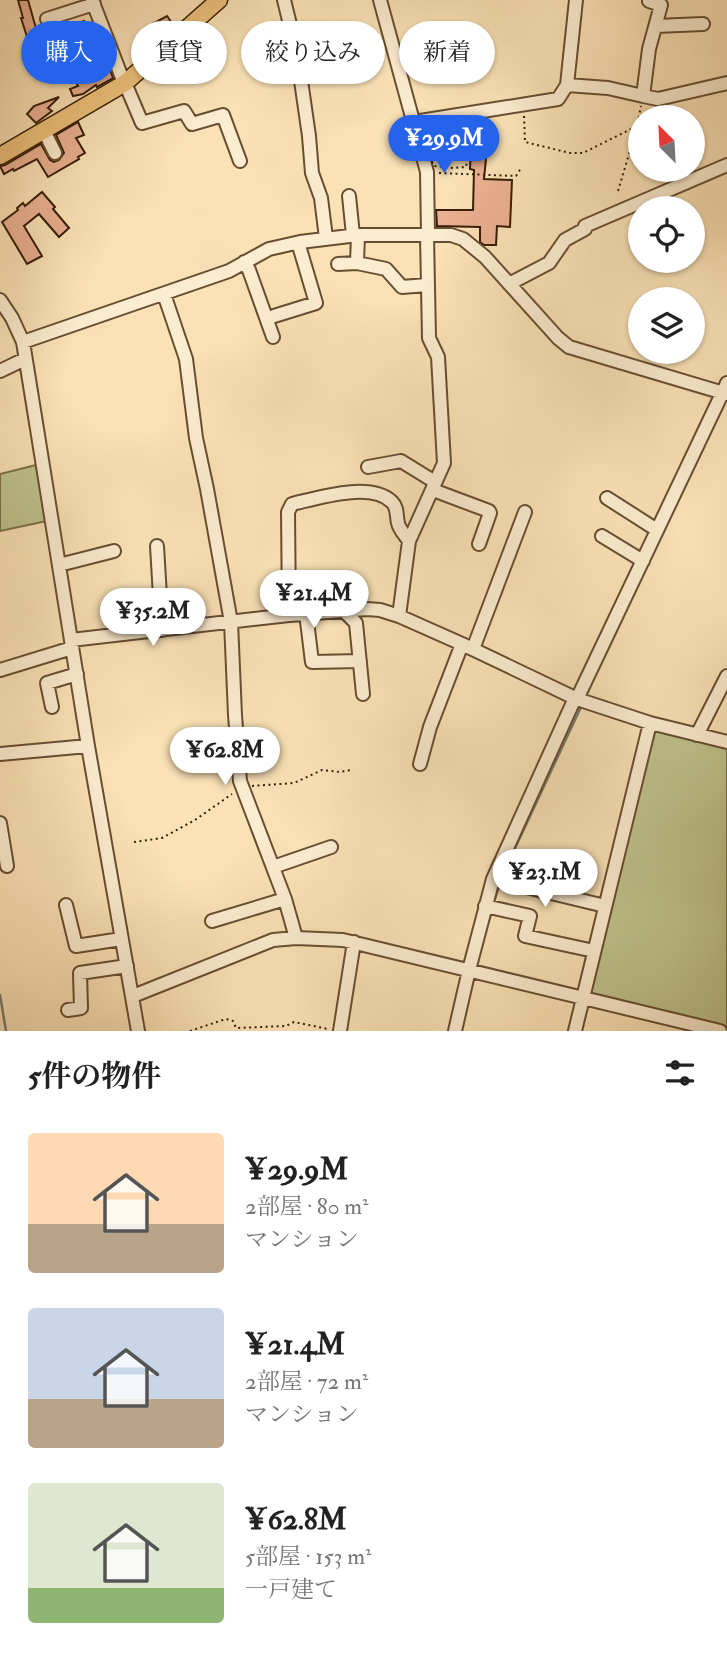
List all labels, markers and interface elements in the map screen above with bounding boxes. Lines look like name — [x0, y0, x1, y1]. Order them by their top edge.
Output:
chip: 購入 — [21, 21, 117, 84]
chip: 賃貸 — [131, 21, 227, 84]
chip: 絞り込み — [241, 21, 385, 84]
chip: 新着 — [399, 21, 495, 84]
north arrow — [628, 105, 705, 182]
map controls — [628, 105, 705, 364]
pin: ¥29.9M — [387, 116, 501, 175]
text: ¥29.9M — [404, 123, 484, 152]
button: locate — [628, 196, 705, 273]
button: layers — [628, 287, 705, 364]
pin: ¥21.4M — [257, 570, 371, 630]
text: ¥21.4M — [276, 578, 352, 607]
pin: ¥35.2M — [96, 588, 210, 648]
text: ¥35.2M — [116, 596, 190, 625]
pin: ¥62.8M — [168, 728, 282, 787]
text: ¥62.8M — [186, 735, 264, 764]
pin: ¥23.1M — [488, 850, 602, 909]
text: ¥23.1M — [509, 857, 581, 886]
icon: filters — [661, 1054, 699, 1092]
text: 5件の物件 — [28, 1058, 161, 1095]
text: ¥29.9M — [245, 1151, 348, 1188]
icon: home — [84, 1161, 168, 1245]
text: 2部屋 · 80 m² — [245, 1192, 369, 1221]
text: マンション — [245, 1225, 359, 1254]
text: ¥21.4M — [245, 1326, 345, 1363]
icon: home — [84, 1336, 168, 1420]
text: 2部屋 · 72 m² — [245, 1367, 368, 1396]
text: マンション — [245, 1400, 359, 1429]
text: ¥62.8M — [245, 1501, 347, 1538]
icon: home — [84, 1511, 168, 1595]
text: 5部屋 · 153 m² — [245, 1542, 372, 1571]
text: 一戸建て — [245, 1575, 337, 1604]

